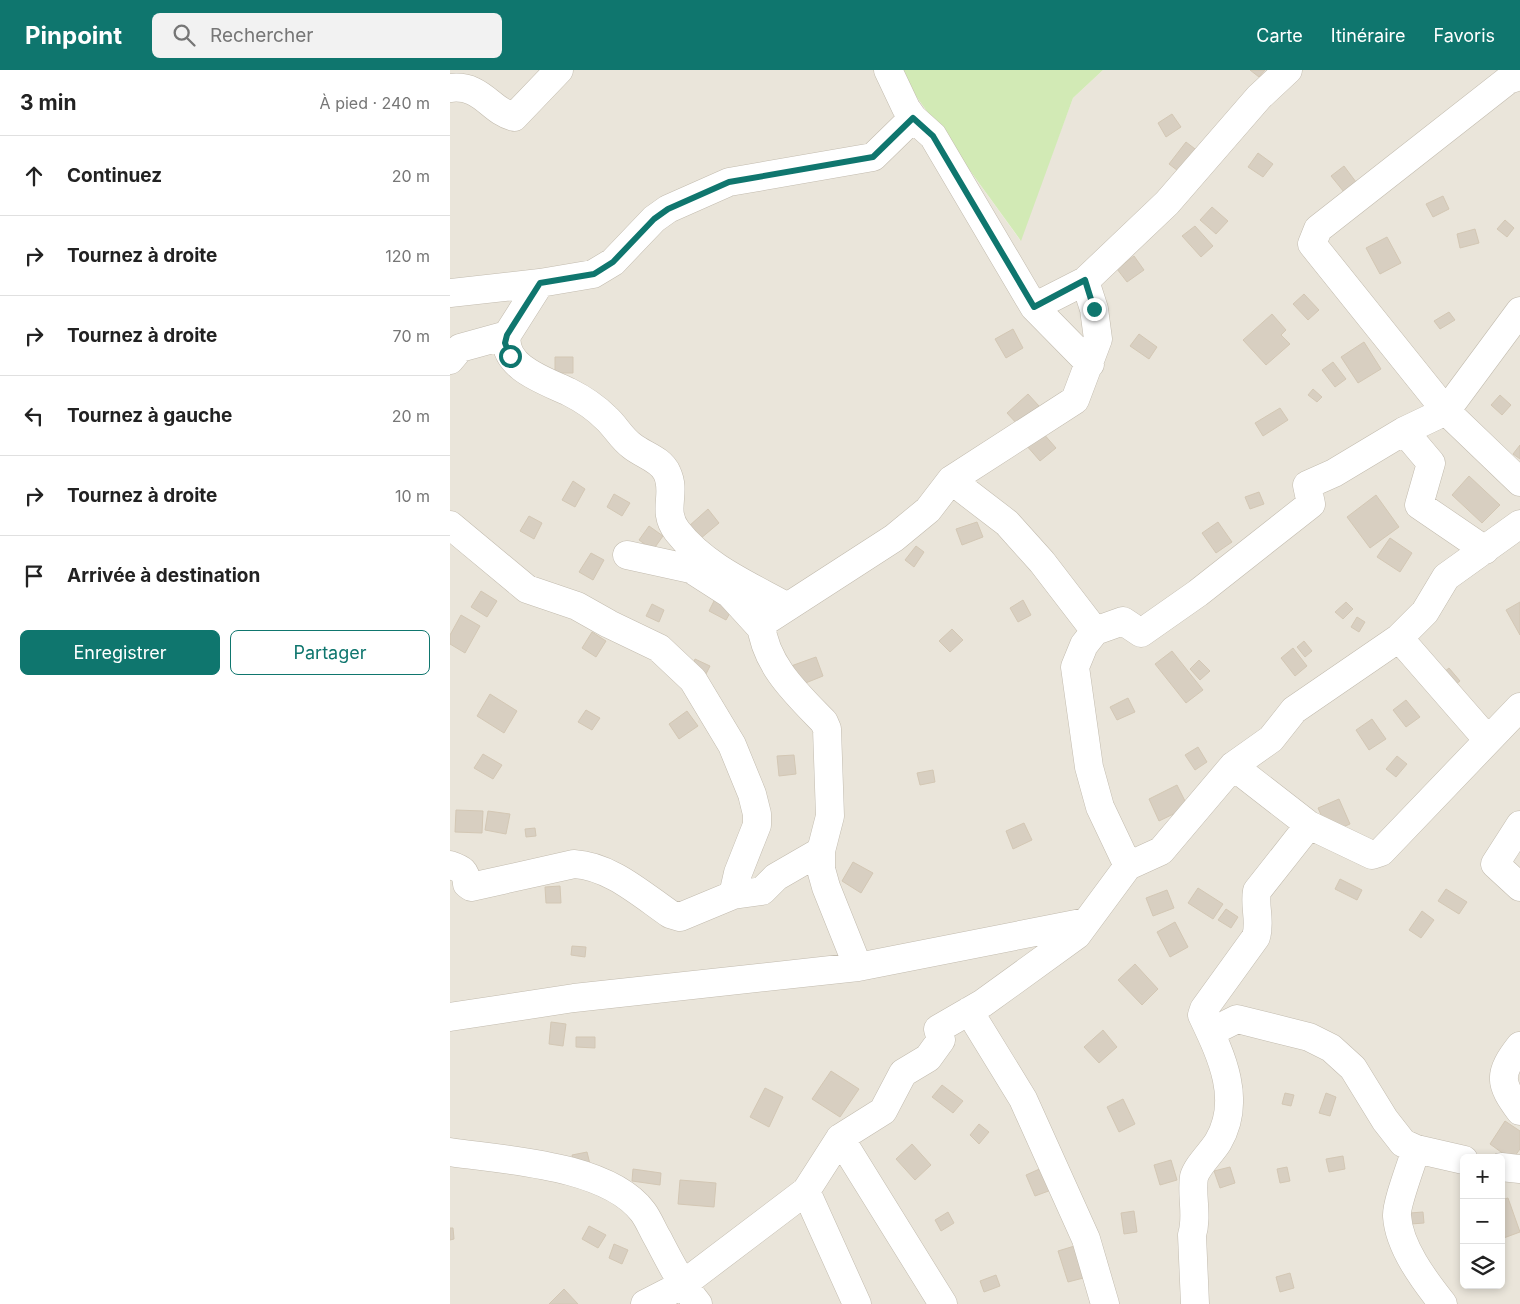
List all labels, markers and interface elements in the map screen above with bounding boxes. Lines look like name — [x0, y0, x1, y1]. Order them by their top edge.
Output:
search box — [152, 13, 502, 58]
text: Pinpoint — [25, 21, 122, 50]
icon: search — [170, 21, 198, 49]
text: Rechercher — [210, 24, 313, 47]
text: Carte — [1256, 25, 1303, 46]
text: Itinéraire — [1331, 25, 1405, 46]
text: Favoris — [1433, 25, 1495, 46]
text: 3 min — [20, 90, 76, 115]
text: À pied · 240 m — [320, 93, 430, 113]
icon: ahead — [20, 162, 48, 190]
text: Continuez — [67, 164, 162, 187]
text: 20 m — [392, 166, 430, 186]
icon: right — [20, 242, 48, 270]
text: Tournez à droite — [67, 244, 217, 267]
text: 120 m — [385, 246, 430, 266]
route end — [1083, 298, 1106, 321]
icon: right — [20, 322, 48, 350]
text: Tournez à droite — [67, 324, 217, 347]
text: 70 m — [393, 326, 430, 346]
route start — [499, 345, 522, 368]
icon: left — [20, 402, 48, 430]
text: Tournez à gauche — [67, 404, 232, 427]
text: 20 m — [392, 406, 430, 426]
icon: right — [20, 482, 48, 510]
text: Tournez à droite — [67, 484, 217, 507]
text: 10 m — [395, 486, 430, 506]
icon: arrive — [20, 562, 48, 590]
text: Arrivée à destination — [67, 564, 260, 587]
button: Enregistrer — [20, 630, 220, 675]
button: Partager — [230, 630, 430, 675]
map controls — [1460, 1154, 1505, 1289]
button: + — [1460, 1154, 1505, 1199]
button: − — [1460, 1199, 1505, 1244]
button: layers — [1460, 1244, 1505, 1289]

